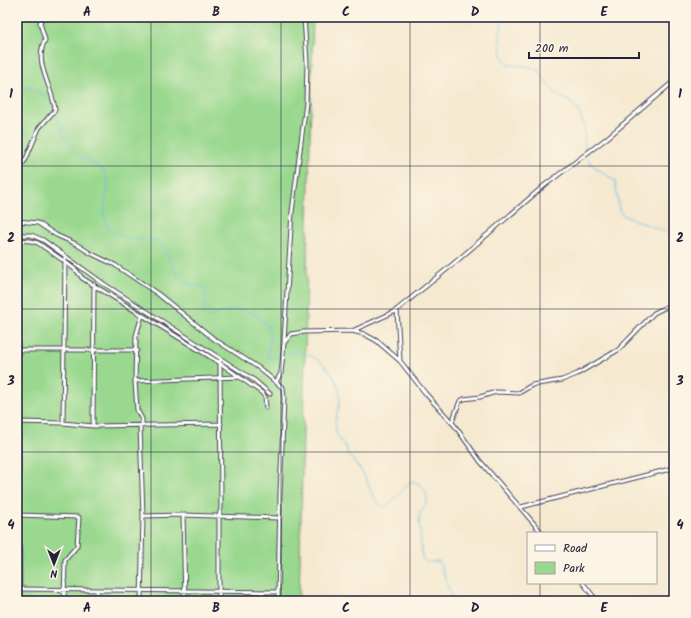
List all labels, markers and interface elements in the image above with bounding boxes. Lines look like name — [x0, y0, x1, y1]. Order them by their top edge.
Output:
text: A — [83, 2, 91, 23]
text: B — [212, 2, 220, 23]
text: C — [342, 2, 350, 23]
text: D — [471, 2, 480, 23]
text: E — [600, 2, 608, 23]
scale bar — [529, 34, 639, 60]
text: 200 m — [535, 39, 569, 58]
text: 1 — [9, 84, 13, 105]
text: 1 — [678, 84, 682, 105]
text: 2 — [7, 228, 15, 249]
text: 2 — [676, 228, 684, 249]
text: 3 — [6, 371, 15, 392]
text: 3 — [675, 371, 684, 392]
text: 4 — [7, 515, 15, 536]
text: 4 — [676, 515, 684, 536]
legend — [527, 532, 657, 584]
text: Road — [563, 539, 588, 558]
north arrow — [34, 544, 74, 584]
text: Park — [563, 559, 585, 578]
text: N — [50, 564, 57, 582]
text: A — [83, 598, 91, 618]
text: B — [212, 598, 220, 618]
text: C — [342, 598, 350, 618]
text: D — [471, 598, 480, 618]
text: E — [600, 598, 608, 618]

